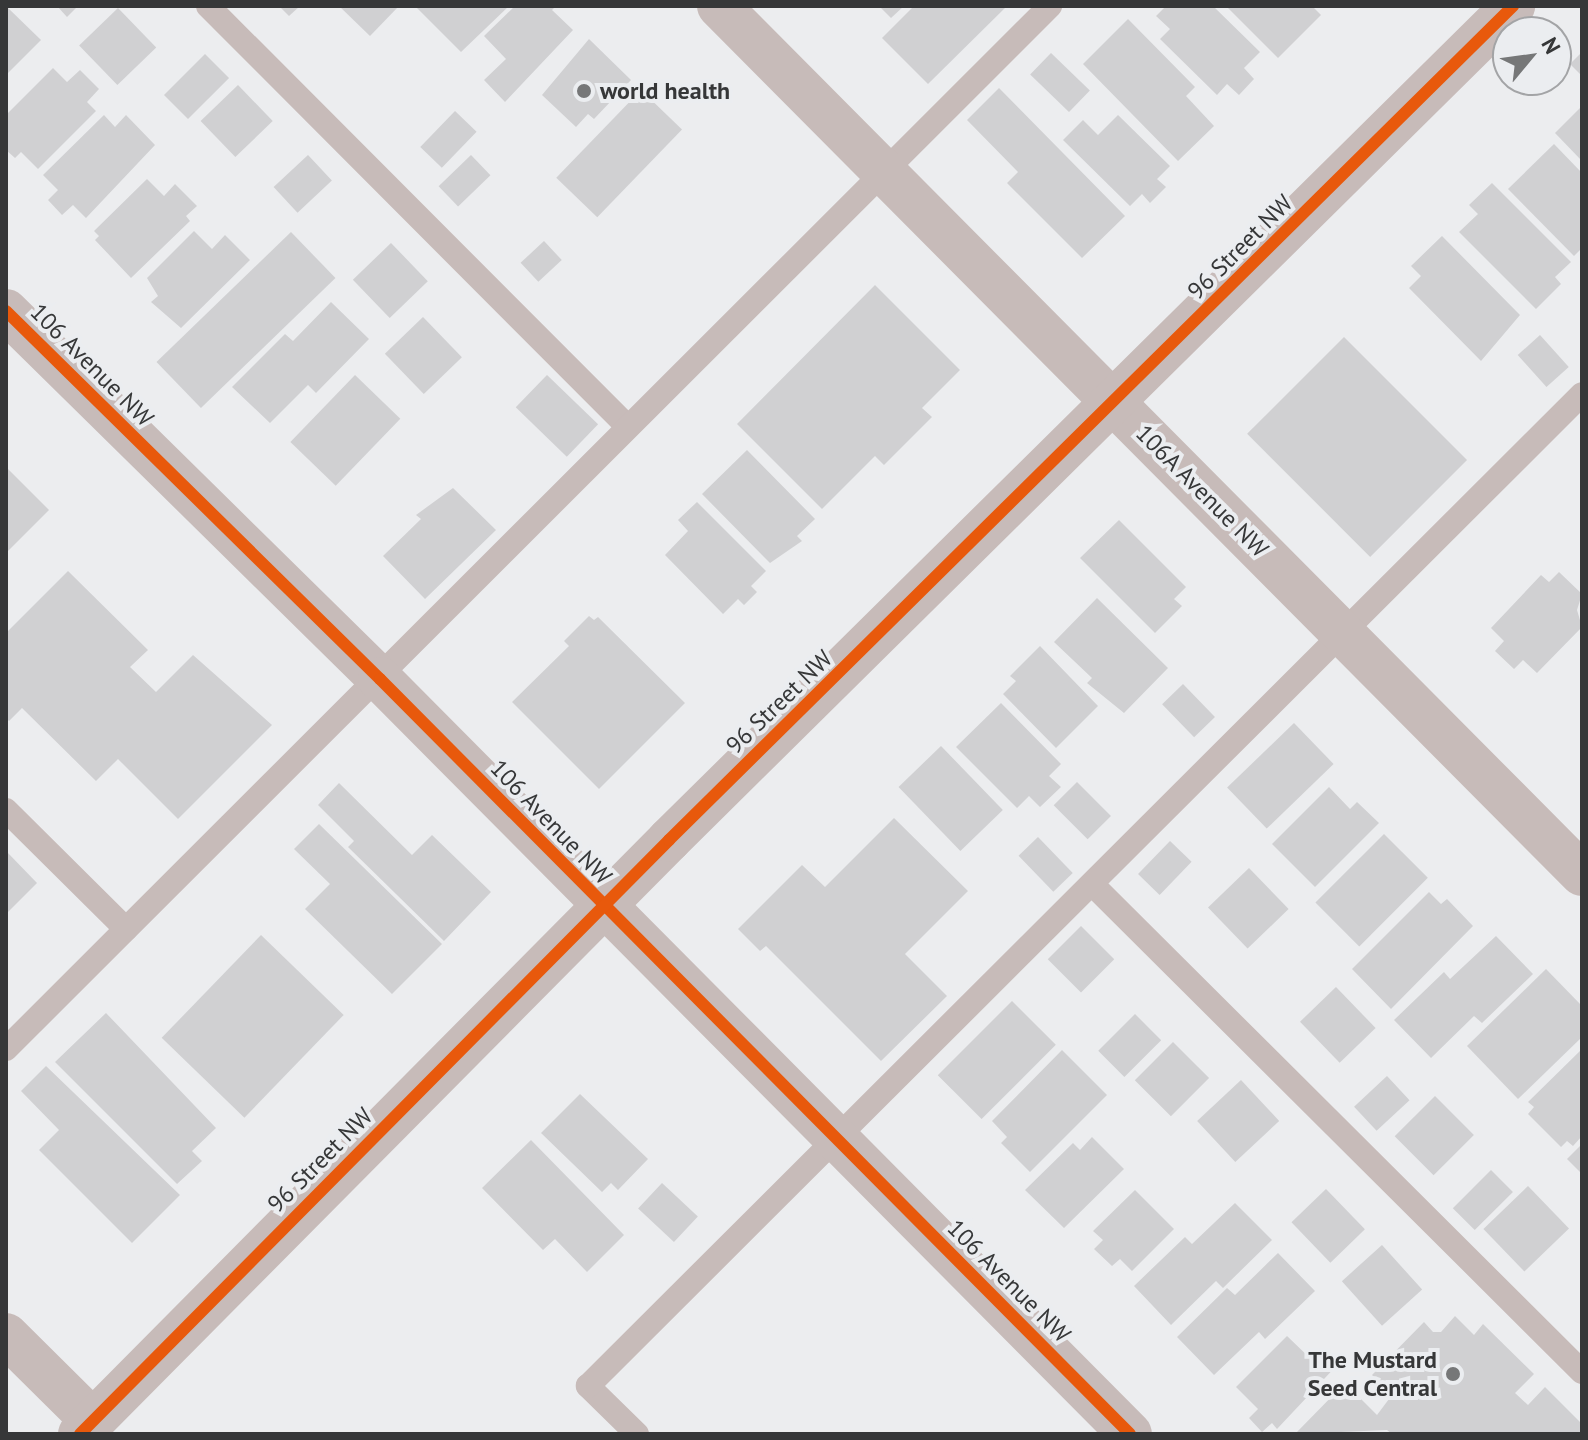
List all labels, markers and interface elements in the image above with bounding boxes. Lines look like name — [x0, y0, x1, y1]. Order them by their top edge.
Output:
north arrow — [1492, 16, 1572, 96]
text: N — [1535, 32, 1567, 58]
place label: world health — [600, 77, 730, 105]
marker: world health — [575, 82, 593, 100]
street label: 96 Street NW — [1182, 189, 1298, 305]
street label: 106 Avenue NW — [24, 297, 160, 433]
street label: 106A Avenue NW — [1129, 418, 1275, 564]
street label: 96 Street NW — [720, 644, 838, 760]
street label: 106 Avenue NW — [484, 753, 618, 891]
street label: 96 Street NW — [262, 1102, 378, 1218]
street label: 106 Avenue NW — [941, 1213, 1077, 1349]
place label: The Mustard Seed Central — [1307, 1346, 1437, 1402]
marker: The Mustard Seed Central — [1444, 1365, 1462, 1383]

